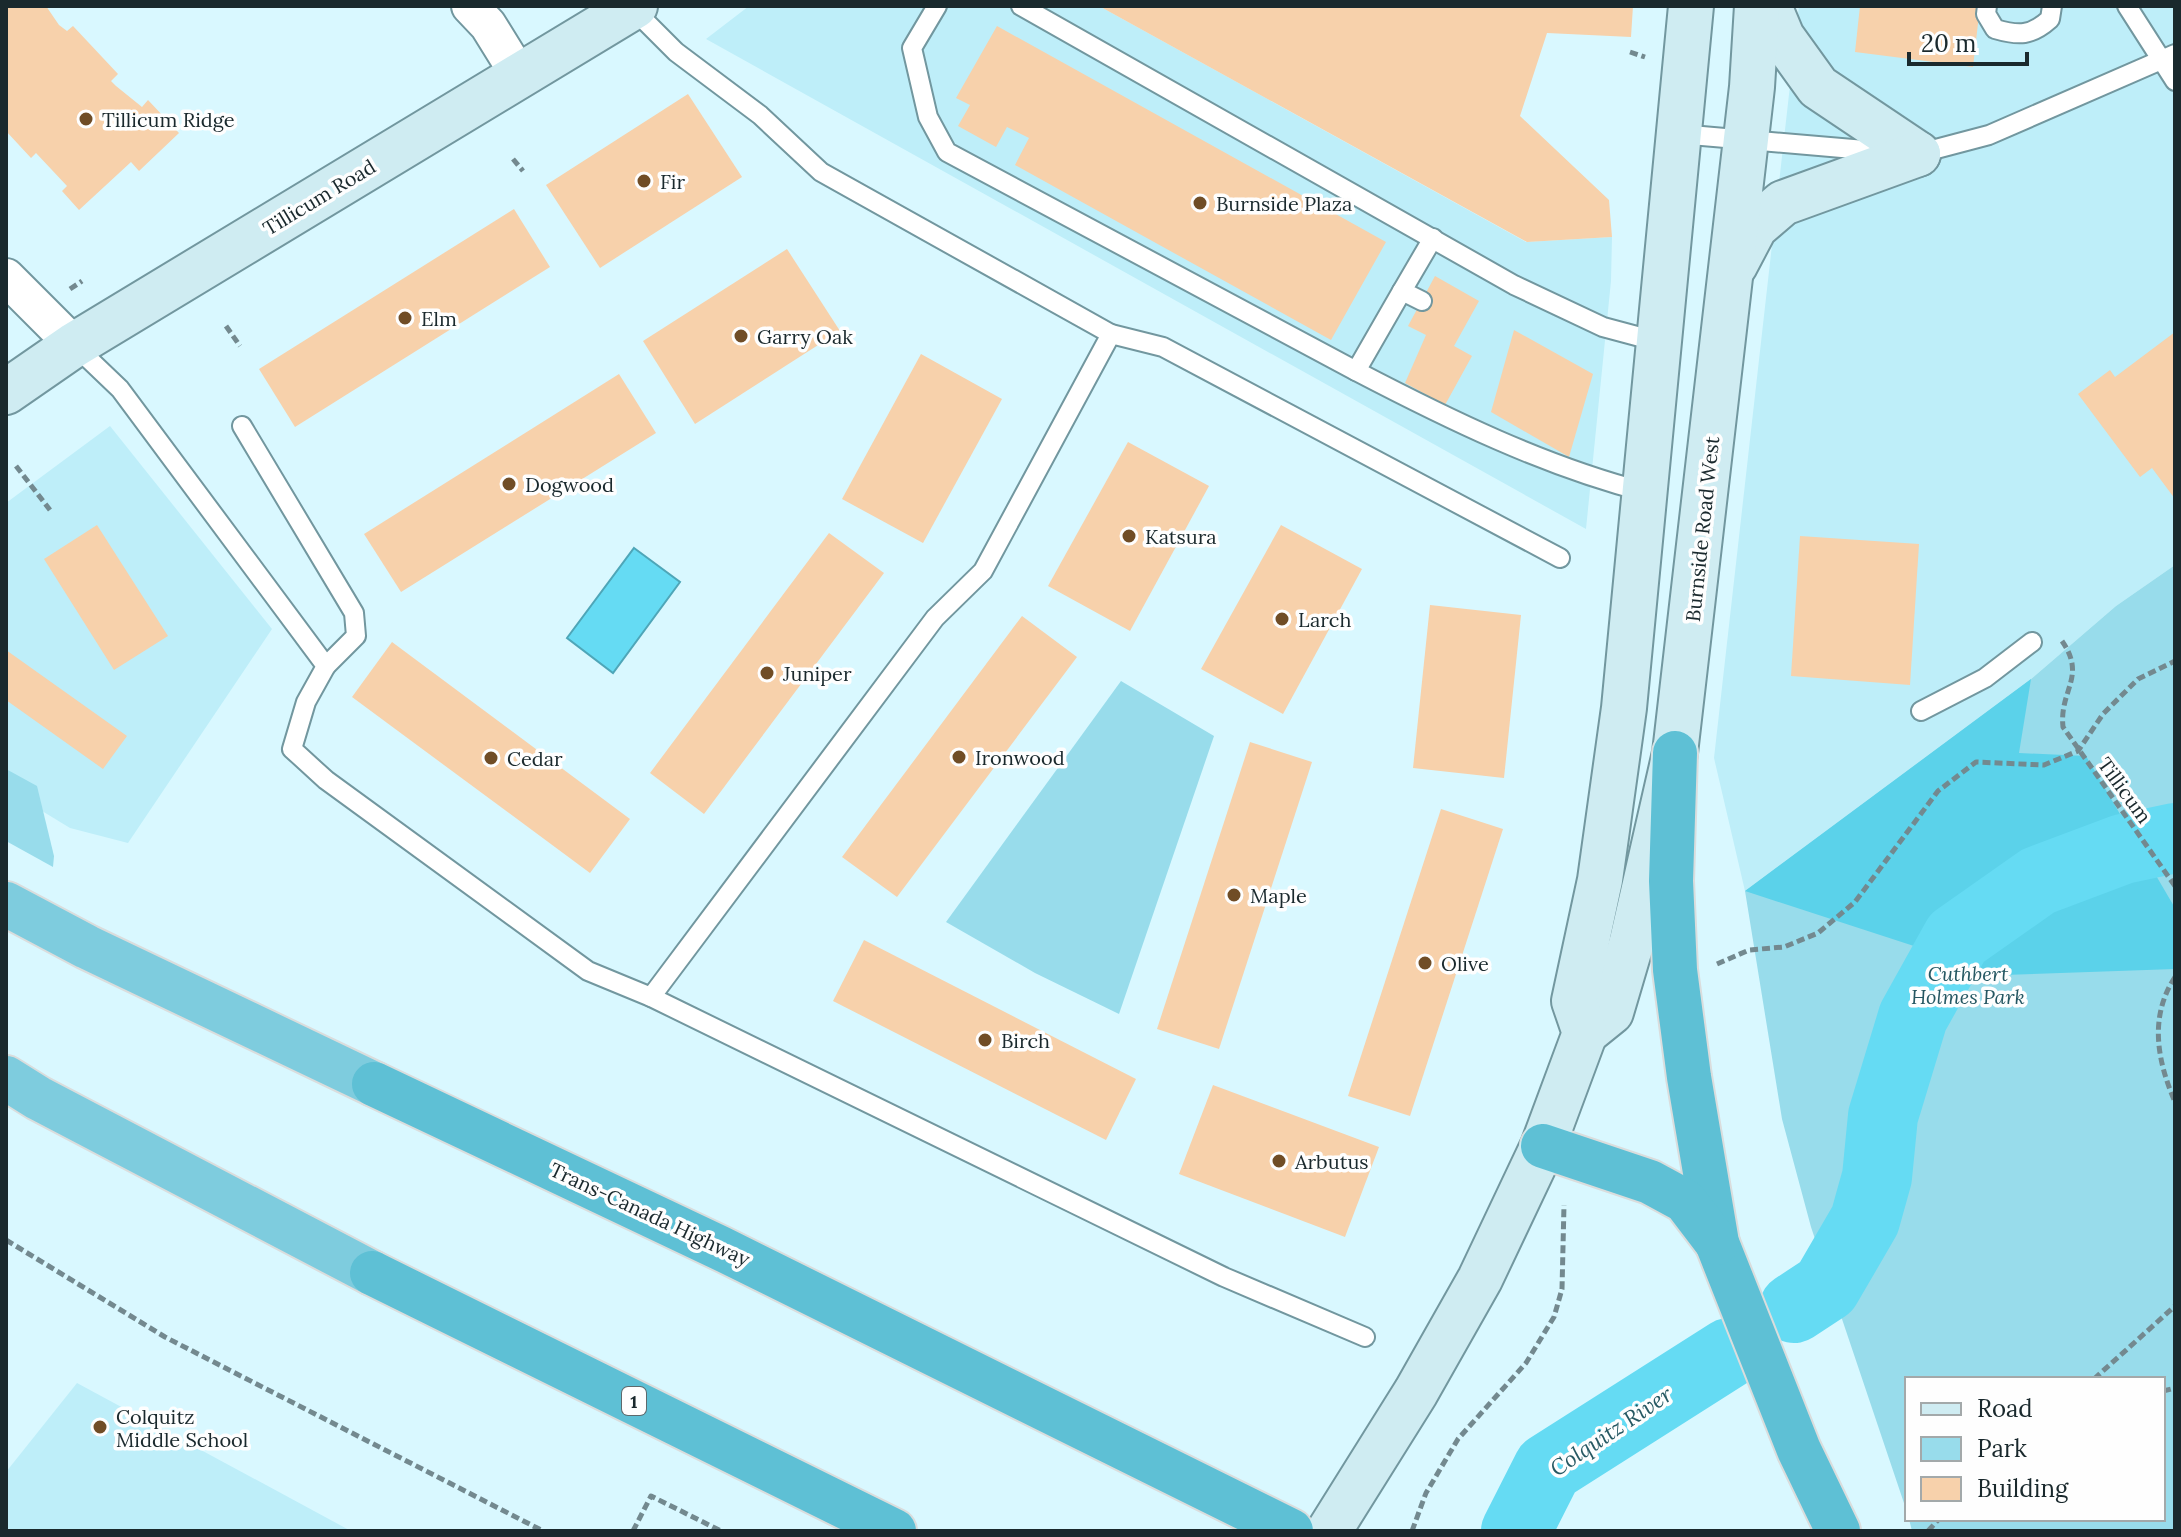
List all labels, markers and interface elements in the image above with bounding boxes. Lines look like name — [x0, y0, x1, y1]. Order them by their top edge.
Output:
scale bar — [1909, 16, 2027, 66]
text: 20 m — [1921, 28, 1977, 59]
place label: Tillicum Ridge — [102, 107, 235, 132]
marker: Tillicum Ridge — [77, 110, 95, 128]
street label: Tillicum Road — [258, 154, 380, 240]
place label: Fir — [660, 169, 685, 194]
marker: Fir — [635, 172, 653, 190]
place label: Burnside Plaza — [1216, 191, 1352, 216]
marker: Burnside Plaza — [1191, 194, 1209, 212]
place label: Elm — [421, 306, 457, 331]
marker: Elm — [396, 309, 414, 327]
place label: Garry Oak — [757, 324, 853, 349]
marker: Garry Oak — [732, 327, 750, 345]
street label: Burnside Road West — [1680, 435, 1724, 623]
place label: Dogwood — [525, 472, 614, 497]
marker: Dogwood — [500, 475, 518, 493]
place label: Katsura — [1145, 524, 1217, 549]
marker: Katsura — [1120, 527, 1138, 545]
place label: Larch — [1298, 607, 1351, 632]
marker: Larch — [1273, 610, 1291, 628]
place label: Juniper — [782, 661, 852, 686]
marker: Juniper — [758, 664, 776, 682]
place label: Ironwood — [975, 745, 1065, 770]
place label: Cedar — [507, 746, 563, 771]
marker: Ironwood — [950, 748, 968, 766]
marker: Cedar — [482, 749, 500, 767]
street label: Tillicum — [2093, 752, 2157, 828]
place label: Maple — [1250, 883, 1307, 908]
marker: Maple — [1225, 886, 1243, 904]
place label: Olive — [1441, 951, 1489, 976]
marker: Olive — [1416, 954, 1434, 972]
park label: Cuthbert Holmes Park — [1911, 961, 2025, 1009]
place label: Birch — [1001, 1028, 1050, 1053]
marker: Birch — [976, 1031, 994, 1049]
place label: Arbutus — [1294, 1149, 1369, 1174]
marker: Arbutus — [1270, 1152, 1288, 1170]
street label: Trans-Canada Highway — [546, 1157, 754, 1272]
legend — [1905, 1377, 2165, 1521]
water label: Colquitz River — [1545, 1379, 1678, 1482]
road number: 1 — [622, 1387, 646, 1415]
text: Road — [1977, 1393, 2033, 1424]
place label: Colquitz Middle School — [116, 1404, 248, 1452]
marker: Colquitz Middle School — [91, 1418, 109, 1436]
text: Park — [1977, 1433, 2027, 1464]
text: Building — [1977, 1473, 2069, 1504]

